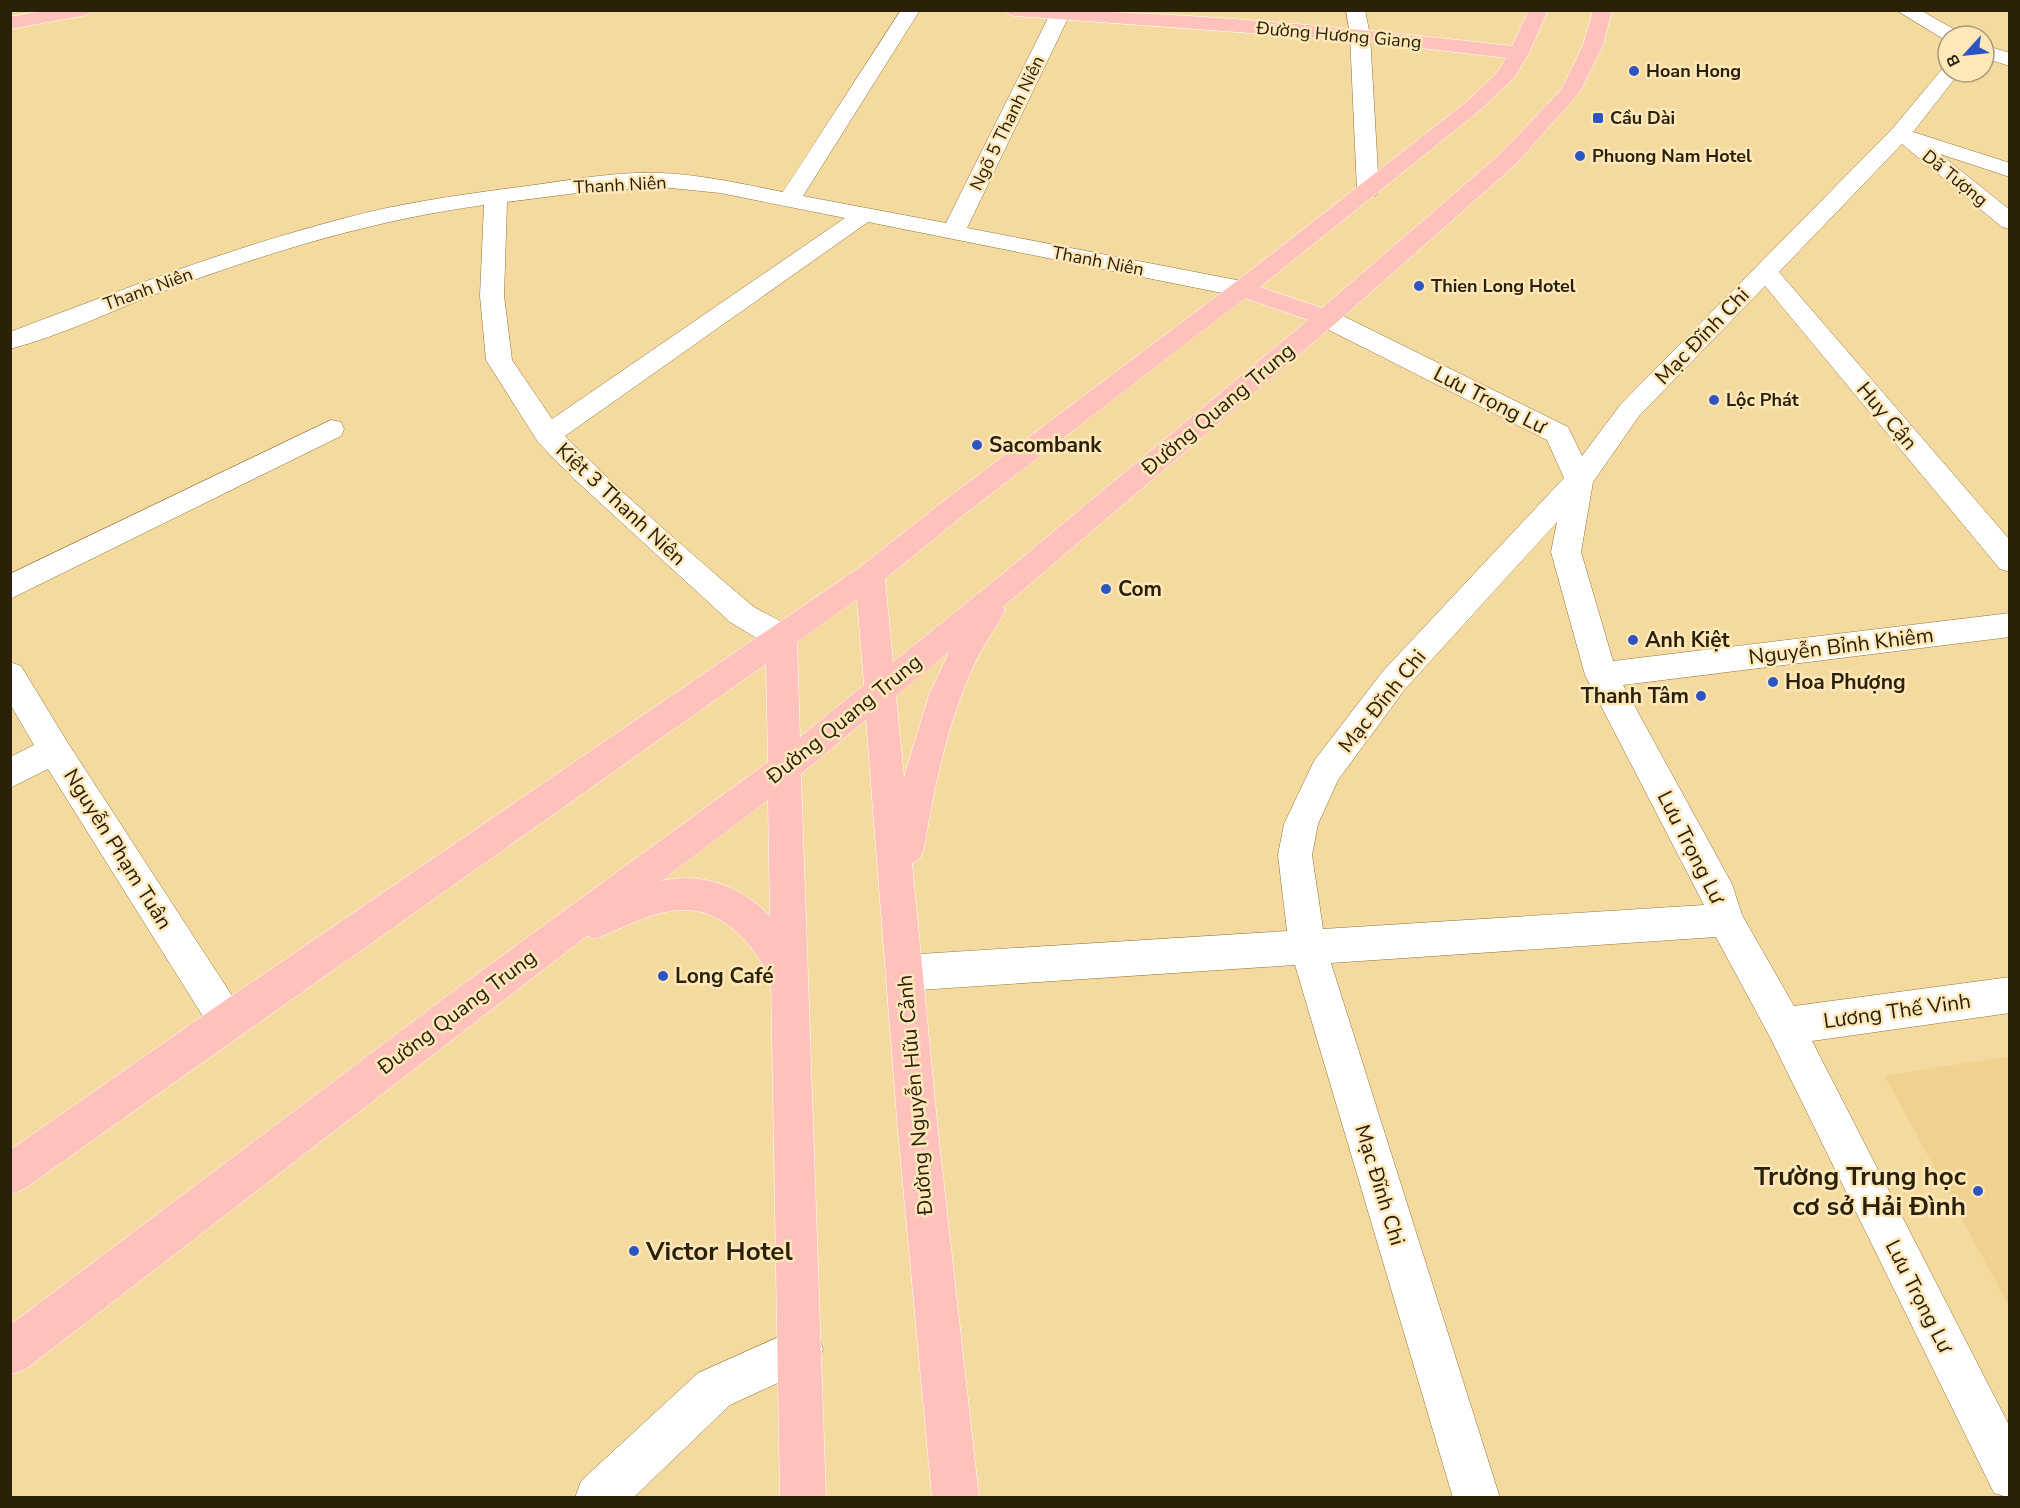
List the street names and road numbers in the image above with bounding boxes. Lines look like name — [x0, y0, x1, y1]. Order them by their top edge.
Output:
street label: Đường Hương Giang — [1254, 16, 1423, 54]
street label: Ngõ 5 Thanh Niên — [964, 52, 1050, 194]
street label: Dã Tượng — [1917, 144, 1993, 212]
street label: Thanh Niên — [573, 171, 667, 199]
street label: Thanh Niên — [1050, 240, 1146, 282]
street label: Thanh Niên — [100, 262, 196, 316]
street label: Mạc Đĩnh Chi — [1649, 281, 1755, 391]
street label: Đường Quang Trung — [1135, 337, 1300, 482]
street label: Lưu Trọng Lư — [1429, 360, 1552, 441]
street label: Huy Cận — [1850, 376, 1924, 456]
street label: Kiệt 3 Thanh Niên — [550, 436, 692, 572]
street label: Nguyễn Bỉnh Khiêm — [1747, 621, 1935, 671]
street label: Mạc Đĩnh Chi — [1332, 644, 1432, 758]
street label: Đường Quang Trung — [760, 648, 927, 791]
street label: Nguyễn Phạm Tuân — [57, 763, 179, 935]
street label: Lưu Trọng Lư — [1651, 786, 1732, 909]
street label: Đường Quang Trung — [371, 943, 542, 1082]
street label: Đường Nguyễn Hữu Cảnh — [891, 974, 940, 1217]
street label: Lương Thế Vinh — [1821, 987, 1973, 1035]
street label: Mạc Đĩnh Chi — [1348, 1121, 1412, 1249]
street label: Lưu Trọng Lư — [1879, 1235, 1960, 1358]

